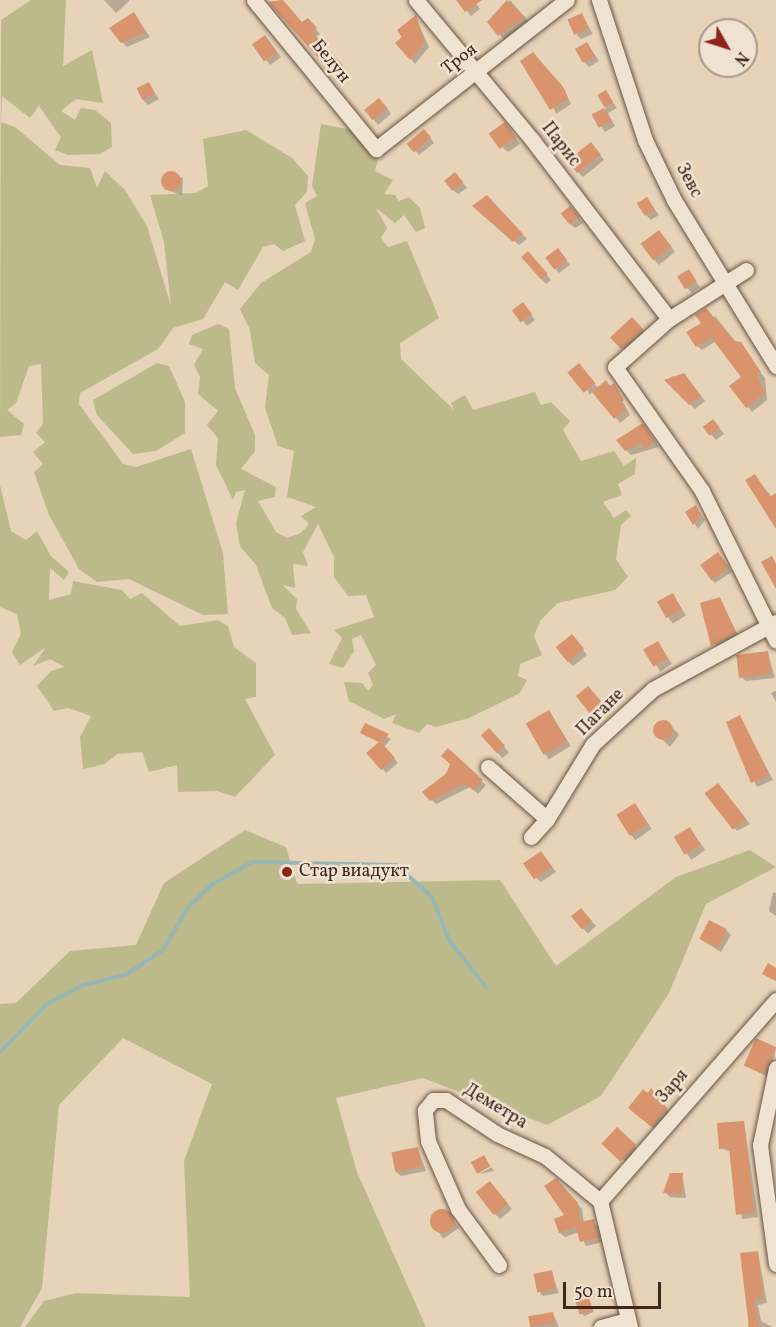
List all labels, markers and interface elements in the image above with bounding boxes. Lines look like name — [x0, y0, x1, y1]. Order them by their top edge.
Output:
north arrow — [698, 18, 758, 78]
street label: Белун — [306, 36, 354, 88]
street label: Троя — [438, 40, 482, 80]
text: N — [728, 47, 753, 70]
street label: Парис — [536, 118, 584, 172]
street label: Зевс — [670, 160, 706, 202]
street label: Пагане — [573, 685, 629, 741]
place label: Стар виадукт — [299, 861, 409, 883]
marker: Стар виадукт — [280, 865, 294, 879]
street label: Заря — [652, 1065, 694, 1109]
street label: Деметра — [459, 1080, 531, 1134]
scale bar — [566, 1270, 664, 1308]
text: 50 m — [574, 1280, 613, 1305]

